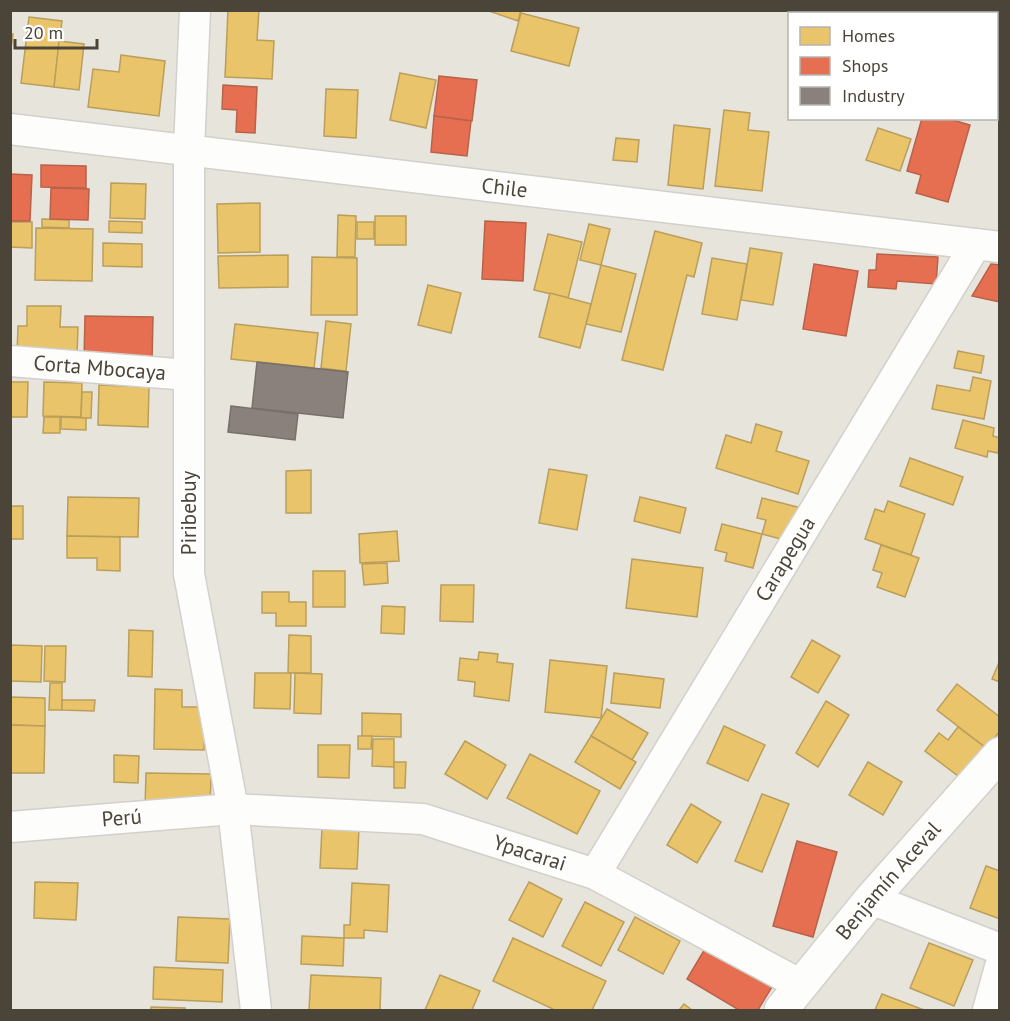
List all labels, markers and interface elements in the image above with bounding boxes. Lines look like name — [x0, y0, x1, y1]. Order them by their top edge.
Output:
scale bar — [15, 12, 98, 50]
legend — [788, 12, 998, 120]
text: 20 m — [24, 21, 63, 44]
text: Homes — [842, 24, 895, 47]
text: Shops — [842, 54, 888, 77]
text: Industry — [842, 84, 905, 107]
street label: Chile — [480, 171, 529, 204]
street label: Corta Mbocaya — [33, 349, 167, 386]
street label: Piribebuy — [175, 470, 202, 555]
street label: Carapegua — [749, 511, 821, 606]
street label: Perú — [101, 802, 143, 833]
street label: Benjamín Aceval — [829, 816, 946, 945]
street label: Ypacarai — [490, 828, 570, 877]

